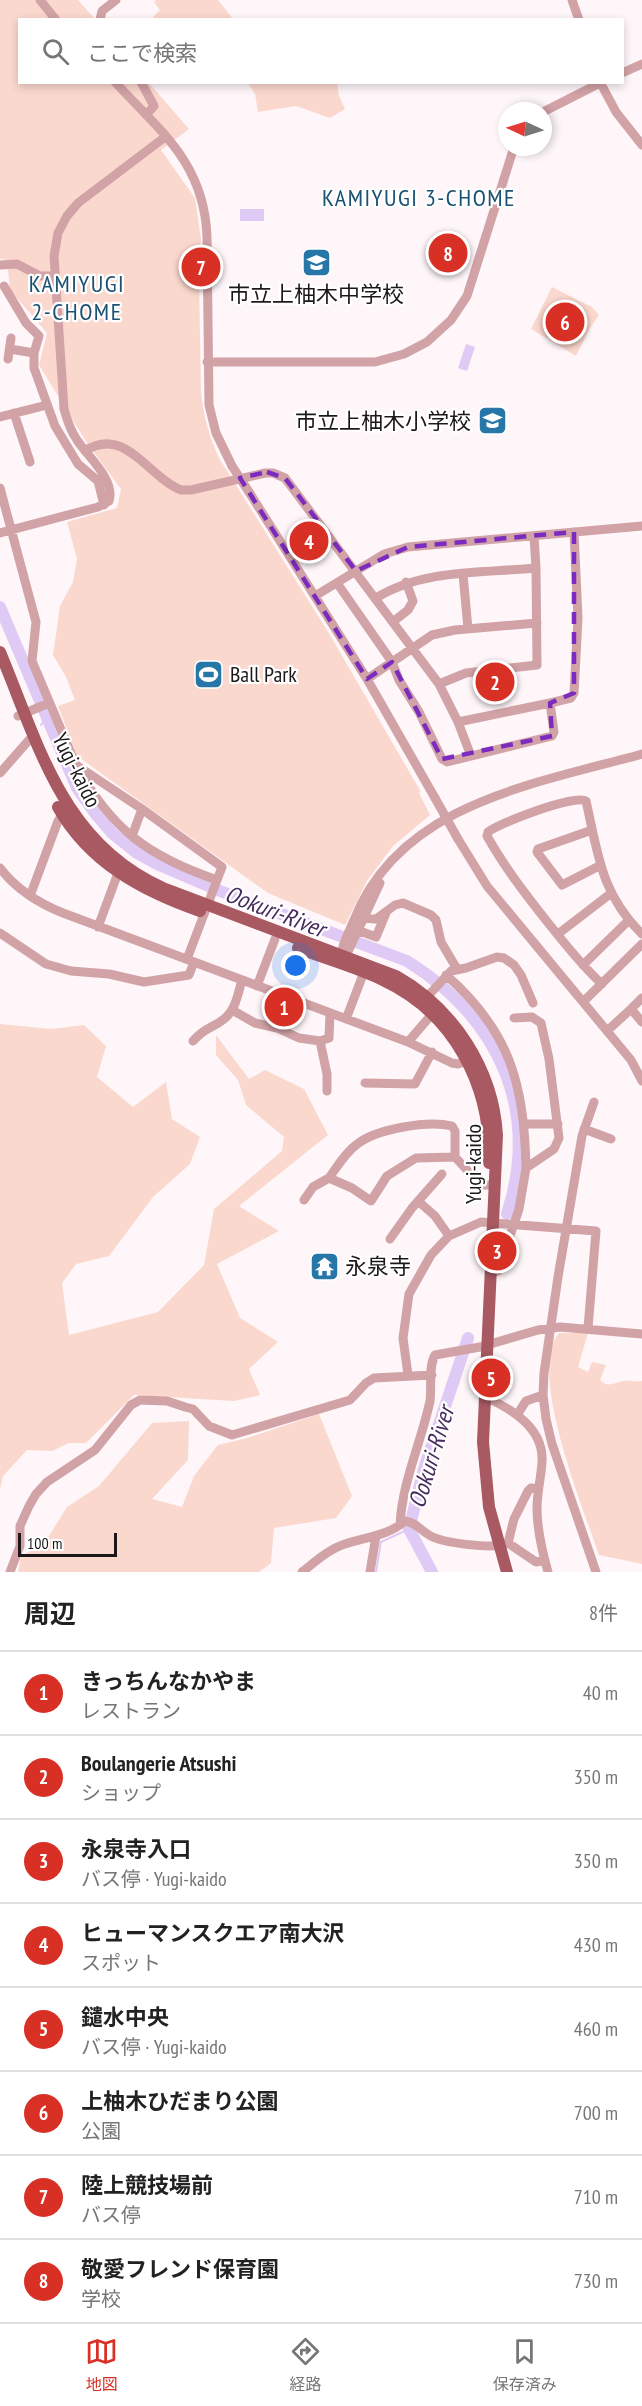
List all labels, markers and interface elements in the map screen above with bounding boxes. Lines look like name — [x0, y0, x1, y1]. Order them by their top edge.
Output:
search box — [18, 18, 624, 84]
icon: search — [39, 35, 72, 68]
text: ここで検索 — [87, 39, 197, 67]
north arrow — [498, 102, 552, 156]
district label: KAMIYUGI 3-CHOME — [322, 182, 516, 213]
pin: 8 — [428, 230, 468, 276]
pin: 7 — [182, 244, 220, 290]
school or university icon: 市立上柚木中学校 — [300, 246, 332, 278]
district label: KAMIYUGI 2-CHOME — [29, 268, 125, 327]
place label: 市立上柚木中学校 — [228, 280, 404, 308]
pin: 6 — [546, 300, 584, 344]
school or university icon: 市立上柚木小学校 — [476, 405, 508, 437]
place label: 市立上柚木小学校 — [295, 407, 471, 435]
pin: 4 — [290, 518, 328, 564]
sports icon: Ball Park — [193, 658, 225, 690]
place label: Ball Park — [230, 660, 297, 688]
pin: 2 — [476, 660, 514, 704]
street label: Yugi-kaido — [46, 728, 108, 812]
water label: Ookuri-River — [221, 878, 333, 945]
your location — [281, 951, 310, 980]
pin: 1 — [264, 984, 304, 1030]
street label: Yugi-kaido — [459, 1124, 487, 1204]
pin: 3 — [478, 1228, 516, 1274]
temple icon: 永泉寺 — [308, 1250, 340, 1282]
place label: 永泉寺 — [345, 1252, 411, 1280]
pin: 5 — [472, 1356, 510, 1400]
water label: Ookuri-River — [401, 1399, 462, 1512]
scale bar — [18, 1530, 117, 1558]
text: 100 m — [27, 1533, 62, 1553]
text: 周辺 — [24, 1597, 76, 1630]
text: 8件 — [589, 1600, 618, 1626]
text: きっちんなかやま — [81, 1667, 256, 1695]
text: 1 — [39, 1680, 48, 1706]
text: 40 m — [583, 1680, 618, 1706]
text: レストラン — [81, 1698, 181, 1724]
text: Boulangerie Atsushi — [81, 1749, 236, 1777]
text: 2 — [39, 1764, 48, 1790]
text: 350 m — [574, 1764, 618, 1790]
text: ショップ — [81, 1780, 161, 1806]
text: 永泉寺入口 — [81, 1835, 191, 1863]
text: 3 — [39, 1848, 48, 1874]
text: 350 m — [574, 1848, 618, 1874]
text: バス停 · Yugi-kaido — [81, 1866, 227, 1892]
text: ヒューマンスクエア南大沢 — [81, 1919, 345, 1947]
text: 4 — [39, 1932, 48, 1958]
text: 430 m — [574, 1932, 618, 1958]
text: スポット — [81, 1950, 161, 1976]
text: 鑓水中央 — [81, 2003, 169, 2031]
text: 5 — [39, 2016, 48, 2042]
text: 460 m — [574, 2016, 618, 2042]
text: バス停 · Yugi-kaido — [81, 2034, 227, 2060]
text: 上柚木ひだまり公園 — [81, 2087, 279, 2115]
text: 6 — [39, 2100, 48, 2126]
text: 700 m — [574, 2100, 618, 2126]
text: 公園 — [81, 2118, 121, 2144]
text: 陸上競技場前 — [81, 2171, 213, 2199]
text: 7 — [39, 2184, 48, 2210]
text: 710 m — [574, 2184, 618, 2210]
text: バス停 — [81, 2202, 141, 2228]
text: 敬愛フレンド保育園 — [81, 2255, 279, 2283]
text: 8 — [39, 2268, 48, 2294]
text: 730 m — [574, 2268, 618, 2294]
text: 学校 — [81, 2286, 121, 2312]
tab: 地図 — [85, 2335, 118, 2395]
tab: 経路 — [289, 2335, 322, 2395]
tab: 保存済み — [493, 2335, 557, 2395]

